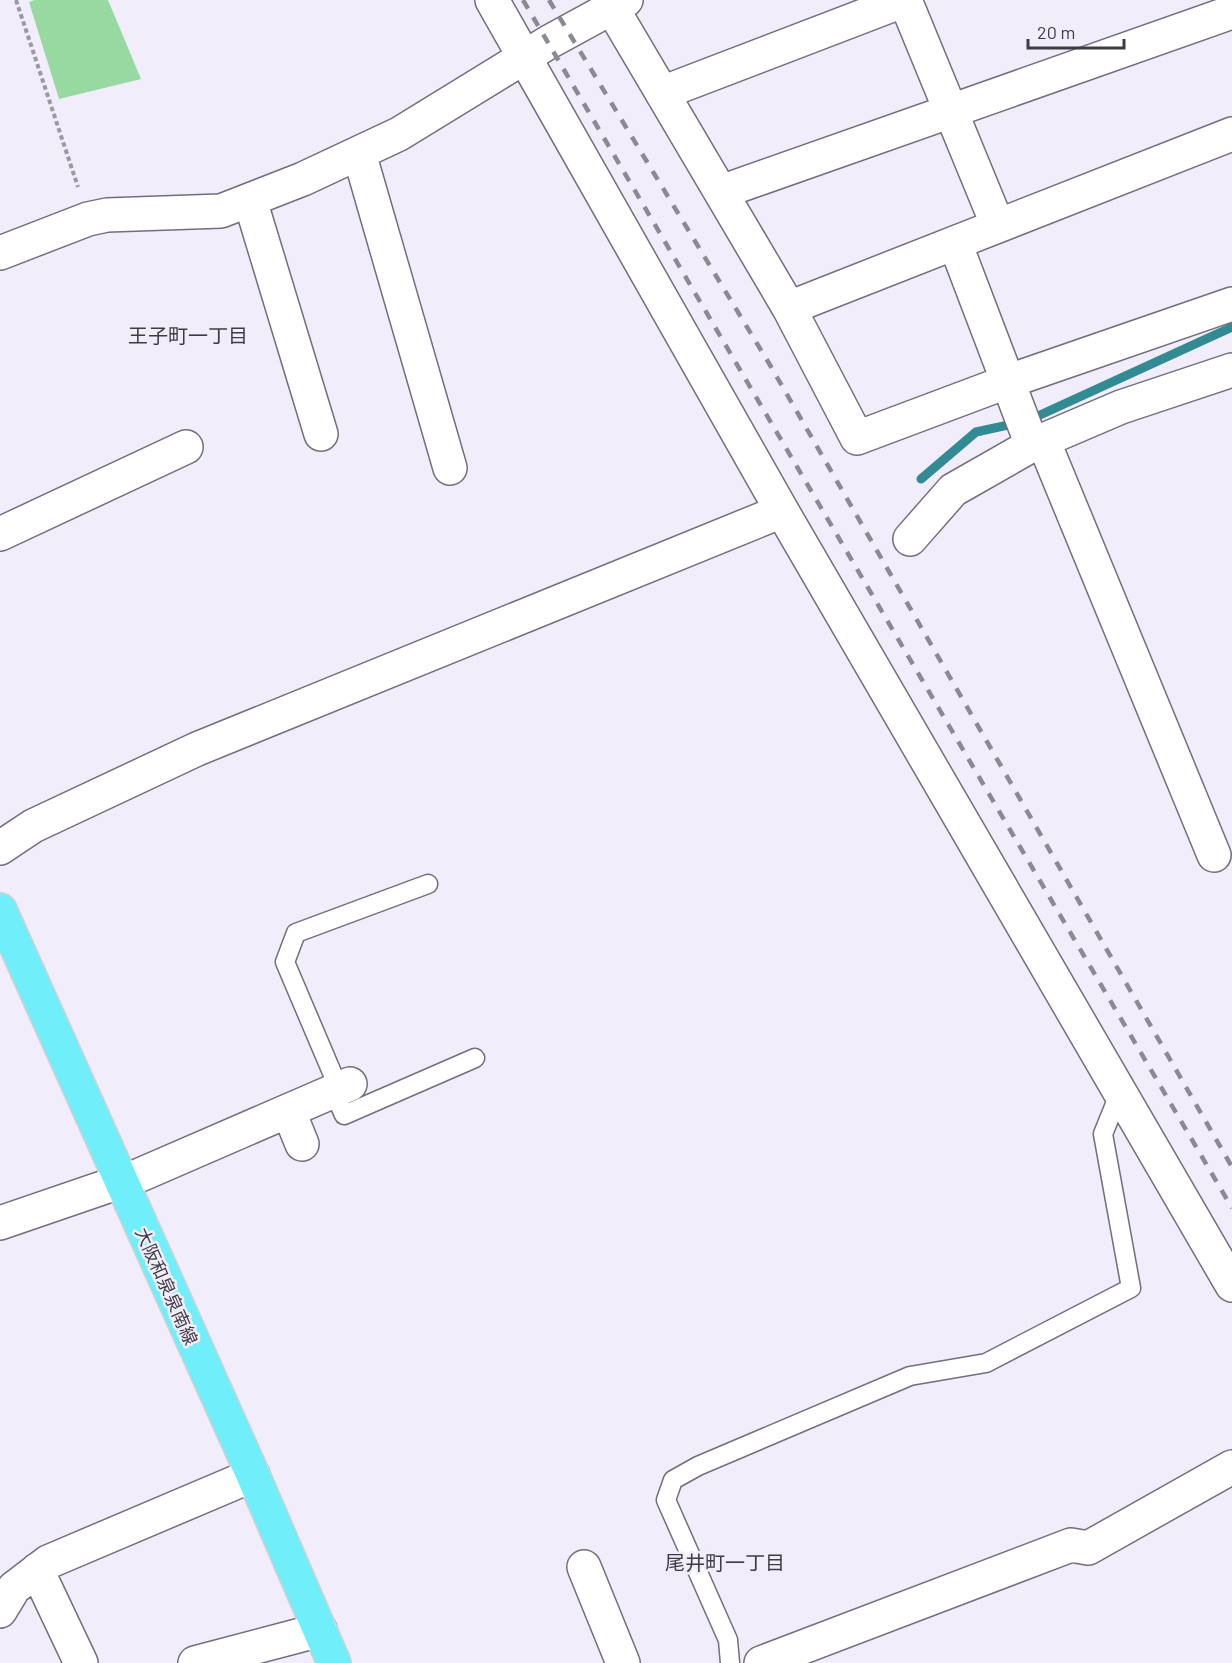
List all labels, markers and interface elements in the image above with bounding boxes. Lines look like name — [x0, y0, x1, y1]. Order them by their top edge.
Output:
scale bar — [1028, 12, 1124, 50]
text: 20 m — [1037, 21, 1075, 43]
district label: 王子町一丁目 — [128, 323, 248, 347]
street label: 大阪和泉泉南線 — [131, 1224, 203, 1348]
district label: 尾井町一丁目 — [665, 1550, 785, 1574]

